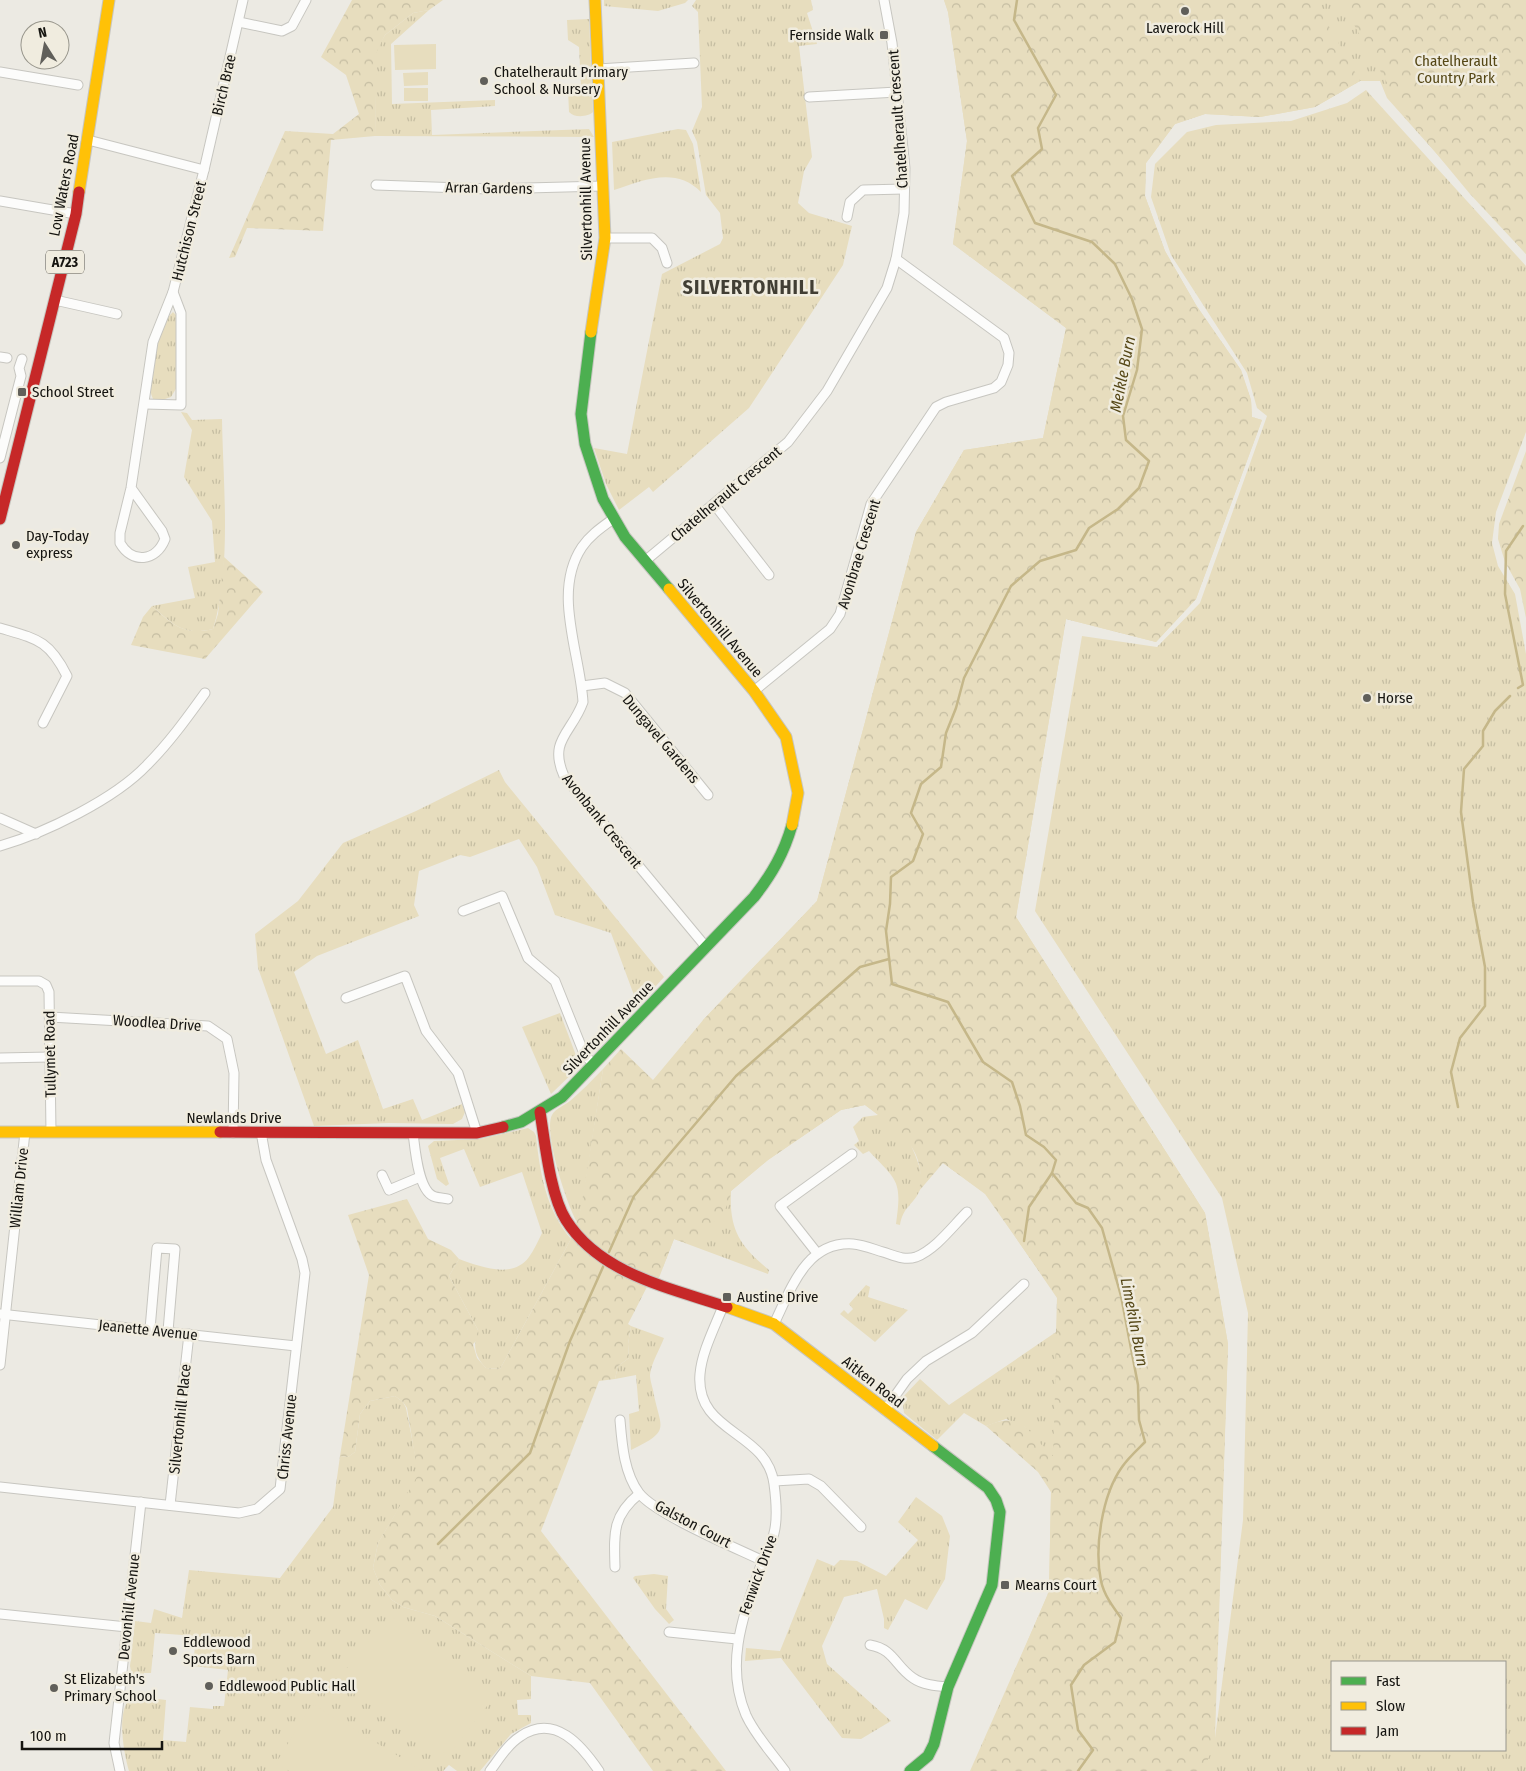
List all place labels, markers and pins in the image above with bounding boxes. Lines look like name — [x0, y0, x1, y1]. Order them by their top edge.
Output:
marker: Laverock Hill — [1179, 5, 1191, 17]
place label: Laverock Hill — [1146, 19, 1224, 37]
place label: Fernside Walk — [789, 26, 874, 44]
marker: Fernside Walk — [878, 29, 890, 41]
place label: Chatelherault Primary School & Nursery — [494, 63, 628, 98]
marker: Chatelherault Primary School & Nursery — [478, 75, 490, 87]
place label: School Street — [32, 383, 114, 401]
marker: School Street — [16, 386, 28, 398]
place label: Day-Today express — [26, 527, 89, 562]
marker: Day-Today express — [10, 539, 22, 551]
place label: Horse — [1377, 689, 1413, 707]
marker: Horse — [1361, 692, 1373, 704]
place label: Austine Drive — [737, 1288, 818, 1306]
marker: Austine Drive — [721, 1291, 733, 1303]
place label: Mearns Court — [1015, 1576, 1097, 1594]
marker: Mearns Court — [999, 1579, 1011, 1591]
place label: Eddlewood Sports Barn — [183, 1633, 255, 1668]
marker: Eddlewood Sports Barn — [167, 1645, 179, 1657]
place label: St Elizabeth's Primary School — [64, 1670, 156, 1705]
place label: Eddlewood Public Hall — [219, 1677, 356, 1695]
marker: Eddlewood Public Hall — [203, 1680, 215, 1692]
marker: St Elizabeth's Primary School — [48, 1682, 60, 1694]

